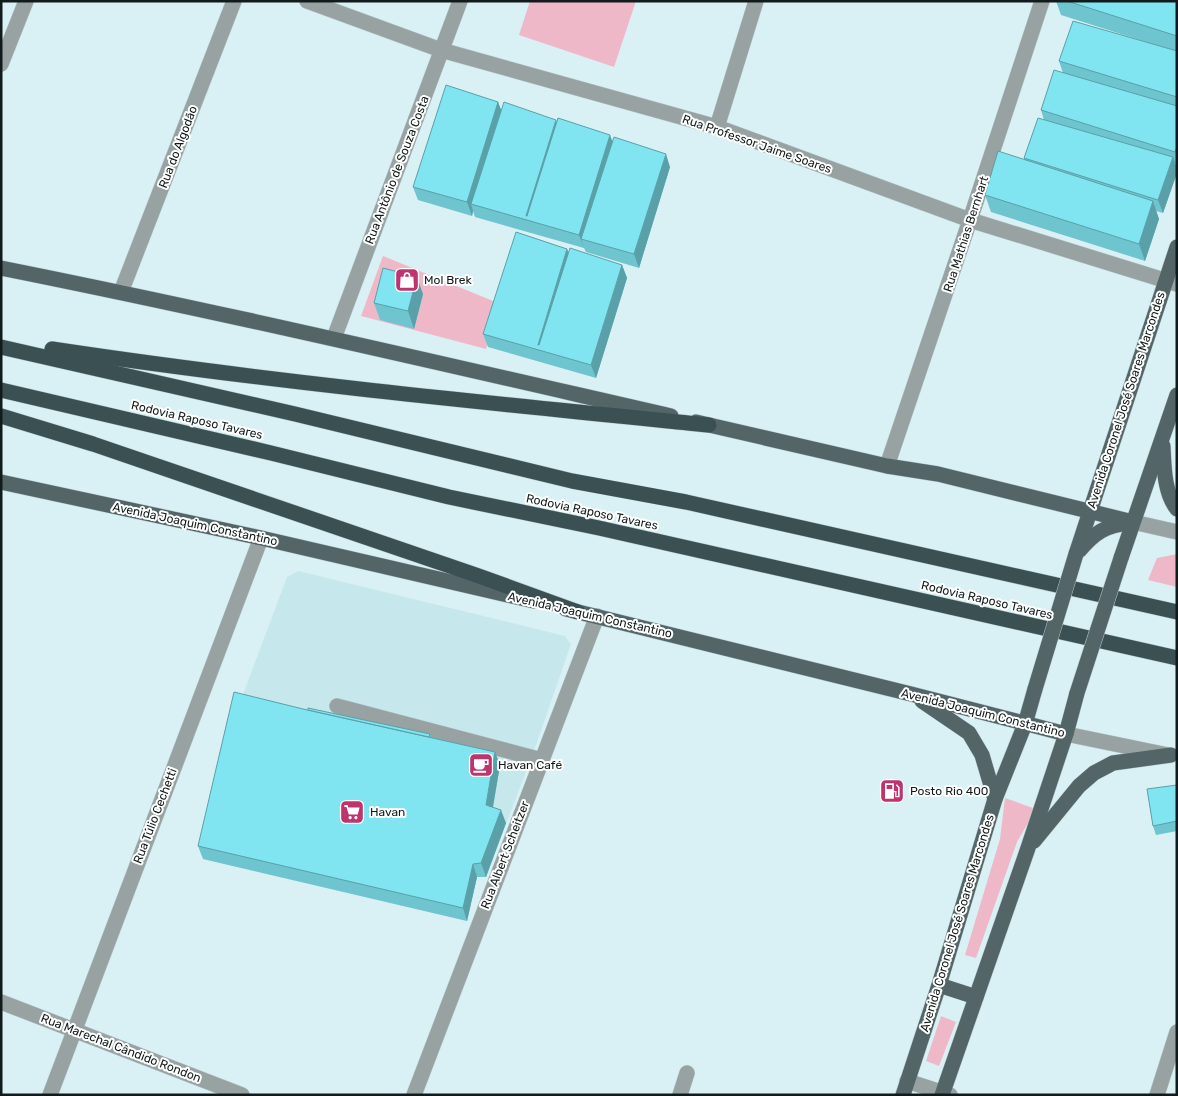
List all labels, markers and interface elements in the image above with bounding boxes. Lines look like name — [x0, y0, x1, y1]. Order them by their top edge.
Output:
street label: Rua Antônio de Souza Costa — [362, 94, 432, 246]
street label: Rua do Algodão — [156, 104, 200, 190]
street label: Rua Professor Jaime Soares — [681, 112, 833, 176]
street label: Rua Mathias Bernhart — [941, 174, 991, 294]
shop icon: Mol Brek — [394, 267, 420, 293]
place label: Mol Brek — [424, 273, 472, 287]
street label: Avenida Coronel José Soares Marcondes — [1084, 290, 1168, 510]
street label: Rodovia Raposo Tavares — [130, 398, 264, 442]
street label: Rodovia Raposo Tavares — [525, 491, 659, 533]
street label: Avenida Joaquim Constantino — [111, 500, 279, 548]
street label: Rodovia Raposo Tavares — [920, 578, 1054, 622]
street label: Avenida Joaquim Constantino — [506, 589, 674, 641]
street label: Avenida Joaquim Constantino — [900, 686, 1066, 740]
cafe icon: Havan Café — [468, 752, 494, 778]
place label: Havan Café — [498, 758, 562, 772]
street label: Rua Túlio Cechetti — [130, 766, 180, 866]
fuel station icon: Posto Rio 400 — [879, 778, 905, 804]
place label: Posto Rio 400 — [910, 784, 988, 798]
supermarket icon: Havan — [339, 799, 365, 825]
street label: Rua Albert Scheitzer — [478, 799, 532, 911]
place label: Havan — [370, 805, 405, 819]
street label: Avenida Coronel José Soares Marcondes — [917, 813, 997, 1033]
street label: Rua Marechal Cândido Rondon — [39, 1011, 203, 1085]

